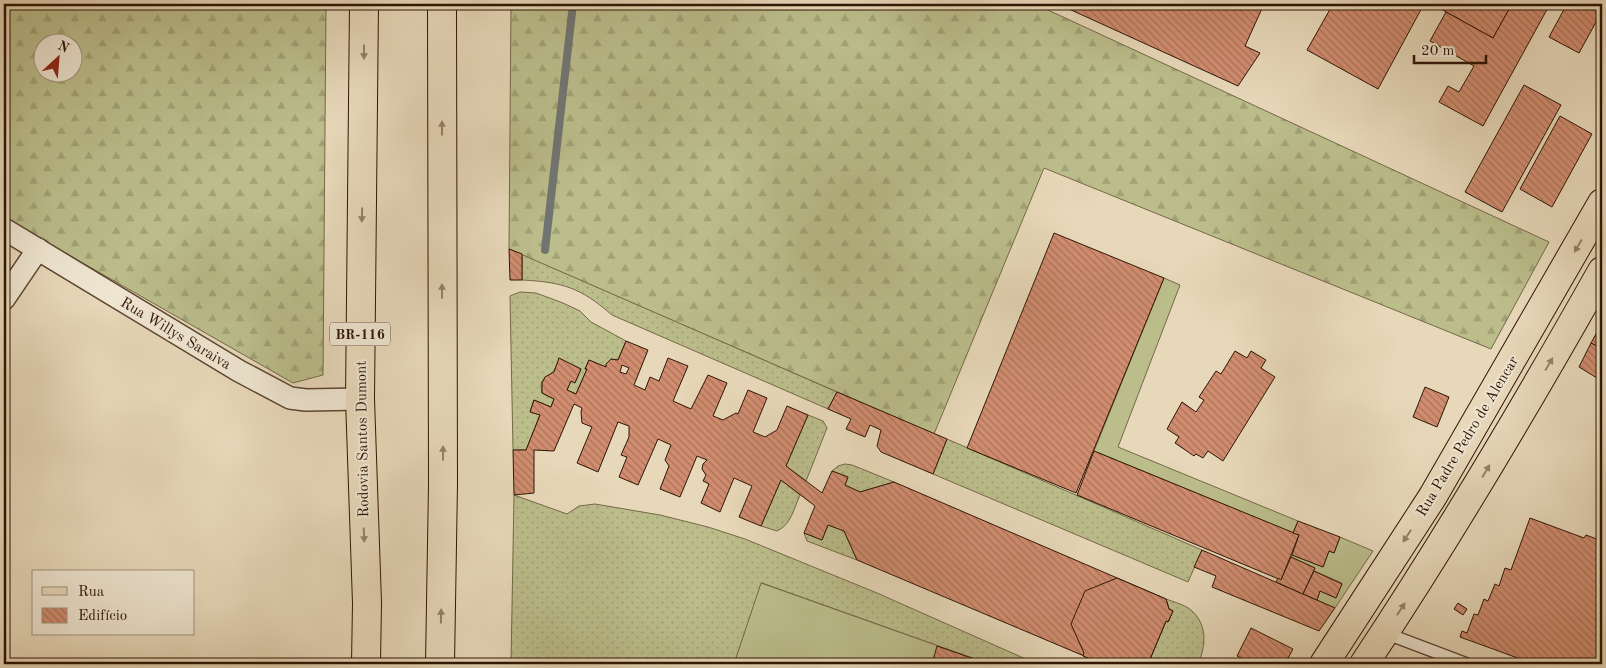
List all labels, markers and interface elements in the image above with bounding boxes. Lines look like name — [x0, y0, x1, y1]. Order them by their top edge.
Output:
north arrow — [32, 32, 82, 82]
scale bar — [1414, 32, 1486, 64]
text: N — [55, 39, 71, 56]
text: 20 m — [1421, 44, 1455, 59]
one-way arrow — [360, 45, 368, 61]
one-way arrow — [438, 120, 446, 136]
one-way arrow — [358, 207, 366, 223]
one-way arrow — [1574, 238, 1582, 253]
one-way arrow — [438, 282, 446, 298]
street label: Rua Willys Saraiva — [117, 295, 233, 373]
road number: BR-116 — [330, 322, 390, 346]
street label: Rua Padre Pedro de Alencar — [1415, 354, 1522, 519]
one-way arrow — [1545, 358, 1554, 371]
street label: Rodovia Santos Dumont — [355, 360, 372, 518]
one-way arrow — [439, 445, 447, 461]
one-way arrow — [1482, 464, 1491, 477]
one-way arrow — [361, 527, 369, 543]
one-way arrow — [1402, 530, 1412, 543]
legend — [32, 570, 195, 636]
text: Rua — [78, 585, 105, 600]
one-way arrow — [1396, 602, 1405, 615]
one-way arrow — [437, 607, 445, 623]
text: Edifício — [78, 609, 127, 624]

